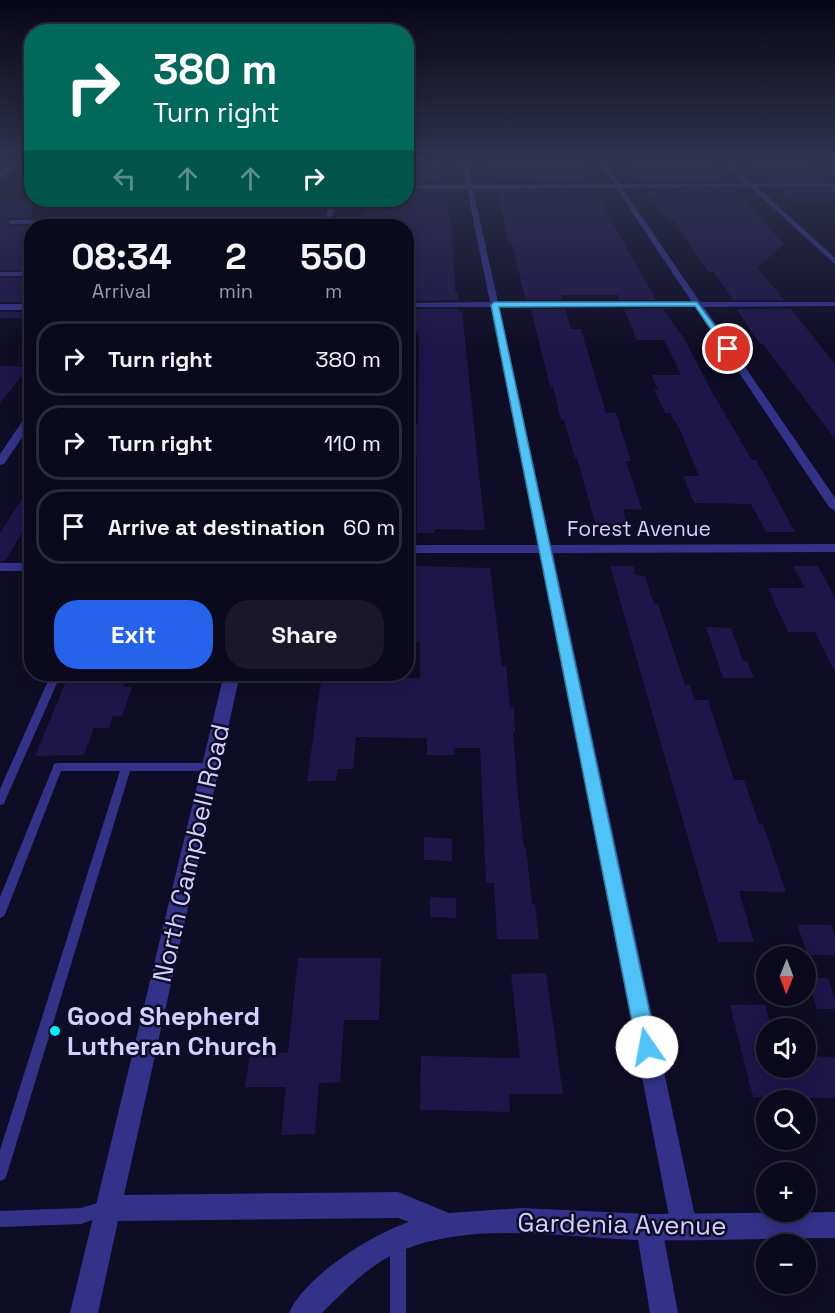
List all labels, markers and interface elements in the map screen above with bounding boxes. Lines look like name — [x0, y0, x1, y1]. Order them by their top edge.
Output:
text: 380 m — [153, 43, 278, 96]
icon: right — [54, 48, 132, 126]
text: Turn right — [153, 95, 280, 130]
icon: left — [108, 162, 141, 195]
icon: ahead — [171, 162, 204, 195]
icon: ahead — [234, 162, 267, 195]
icon: right — [297, 162, 330, 195]
text: 08:34 — [71, 234, 172, 280]
text: 2 — [225, 234, 247, 280]
text: 550 — [300, 234, 367, 280]
text: Arrival — [92, 278, 151, 304]
text: min — [219, 278, 253, 304]
text: m — [325, 278, 342, 304]
pin — [702, 323, 753, 374]
icon: arrive — [711, 332, 744, 365]
icon: right — [57, 342, 90, 375]
text: Turn right — [108, 345, 213, 373]
text: 380 m — [315, 345, 381, 373]
icon: right — [57, 426, 90, 459]
text: Turn right — [108, 429, 213, 457]
text: 110 m — [324, 429, 381, 457]
icon: arrive — [57, 510, 90, 543]
text: Arrive at destination — [108, 513, 325, 541]
text: 60 m — [343, 513, 395, 541]
street label: Forest Avenue — [567, 515, 711, 542]
button: Exit — [54, 600, 213, 669]
button: Share — [225, 600, 384, 669]
street label: North Campbell Road — [145, 721, 237, 985]
north arrow — [756, 946, 816, 1006]
map controls — [756, 946, 816, 1294]
place label: Good Shepherd Lutheran Church — [67, 999, 277, 1063]
position arrow — [615, 1015, 679, 1079]
button: sound — [756, 1018, 816, 1078]
marker: Good Shepherd Lutheran Church — [48, 1024, 62, 1038]
button: search — [756, 1090, 816, 1150]
button: + — [756, 1162, 816, 1222]
street label: Gardenia Avenue — [517, 1205, 727, 1243]
button: − — [756, 1234, 816, 1294]

